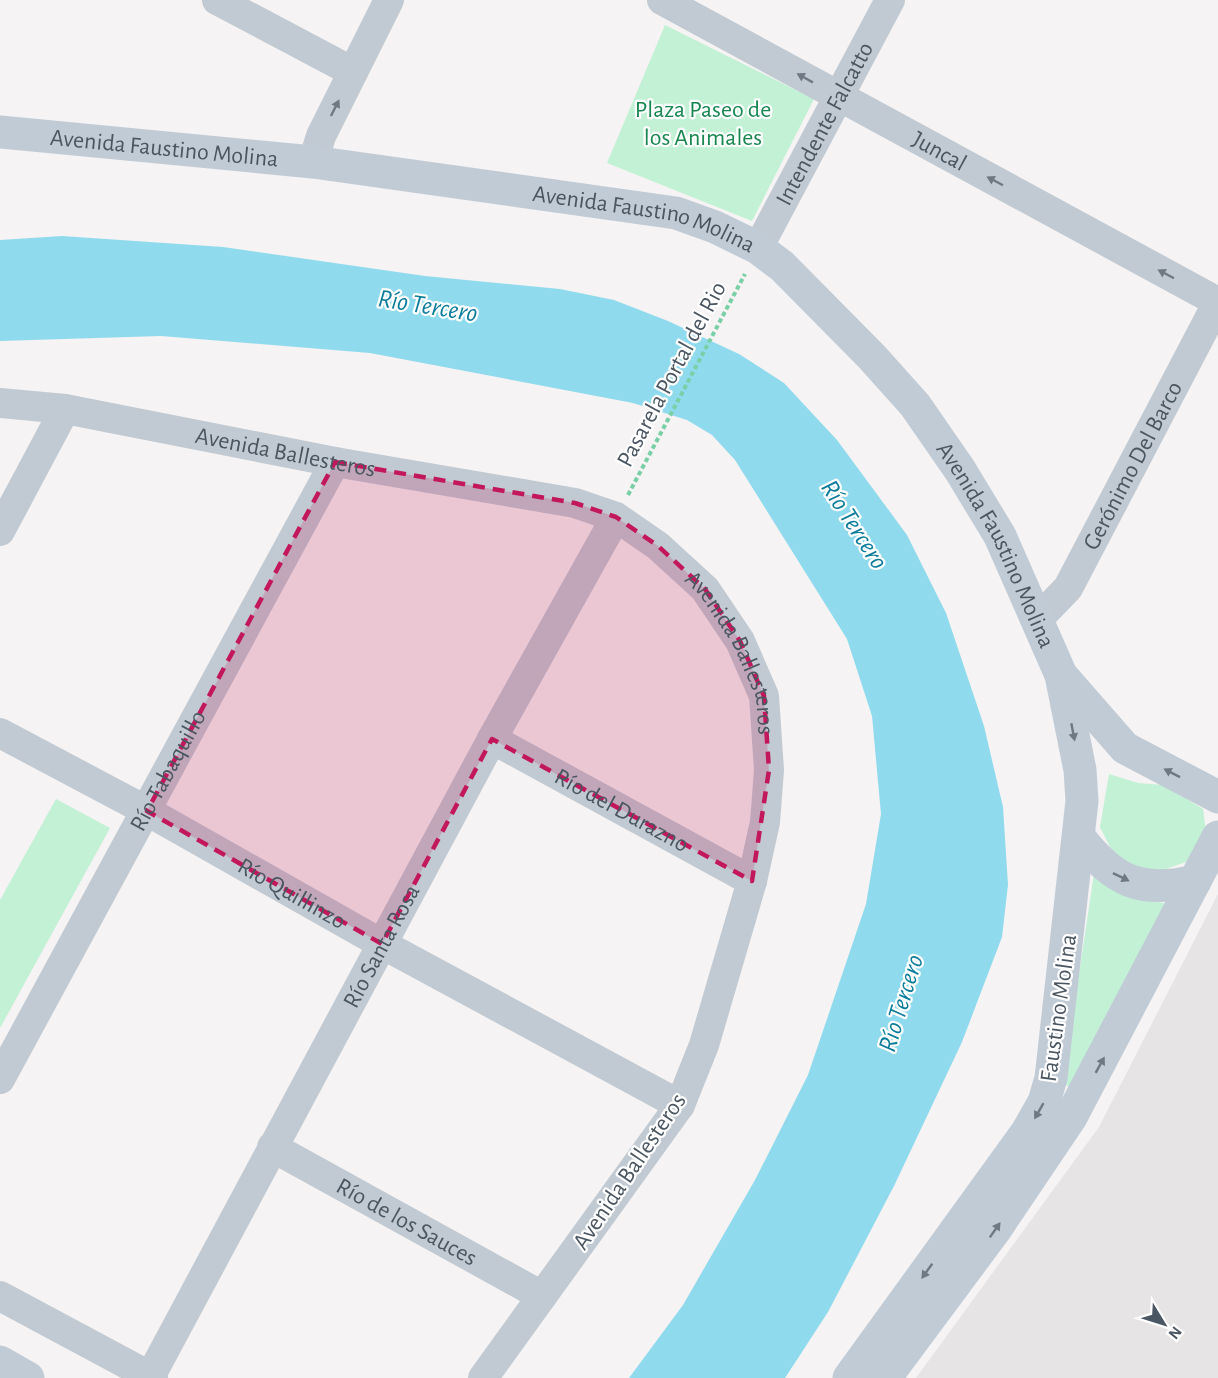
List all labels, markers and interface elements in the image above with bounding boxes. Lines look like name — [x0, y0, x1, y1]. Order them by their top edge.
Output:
street label: Intendente Falcatto — [772, 38, 878, 210]
one-way arrow — [796, 73, 813, 83]
park label: Plaza Paseo de los Animales — [635, 98, 771, 150]
one-way arrow — [330, 99, 339, 116]
street label: Avenida Faustino Molina — [49, 126, 279, 172]
street label: Juncal — [908, 127, 970, 176]
one-way arrow — [986, 176, 1003, 186]
street label: Avenida Faustino Molina — [531, 182, 759, 258]
one-way arrow — [1158, 269, 1175, 279]
street label: Pasarela Portal del Rio — [613, 278, 731, 471]
water label: Río Tercero — [376, 285, 479, 327]
street label: Gerónimo Del Barco — [1079, 378, 1187, 554]
street label: Avenida Ballesteros — [193, 424, 377, 482]
street label: Avenida Faustino Molina — [931, 438, 1059, 652]
water label: Río Tercero — [816, 475, 892, 574]
street label: Avenida Ballesteros — [680, 566, 778, 735]
street label: Río Tabaquillo — [126, 707, 211, 835]
one-way arrow — [1069, 723, 1078, 742]
street label: Río del Durazno — [550, 765, 692, 857]
one-way arrow — [1163, 768, 1180, 777]
street label: Río Quillinzo — [233, 854, 350, 934]
one-way arrow — [1112, 872, 1129, 882]
street label: Río Santa Rosa — [339, 881, 425, 1012]
street label: Faustino Molina — [1037, 933, 1081, 1084]
water label: Río Tercero — [874, 952, 928, 1055]
one-way arrow — [1095, 1057, 1105, 1074]
street label: Avenida Ballesteros — [569, 1089, 691, 1254]
one-way arrow — [1034, 1103, 1044, 1120]
street label: Río de los Sauces — [332, 1174, 481, 1271]
one-way arrow — [989, 1222, 1001, 1238]
one-way arrow — [921, 1263, 933, 1278]
north arrow — [1134, 1294, 1194, 1354]
text: N — [1165, 1323, 1185, 1342]

